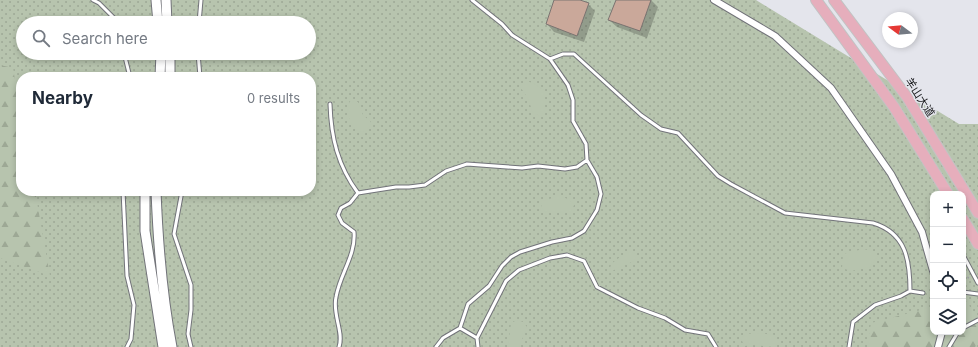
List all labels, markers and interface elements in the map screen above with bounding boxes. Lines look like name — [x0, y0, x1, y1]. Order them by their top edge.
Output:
north arrow — [882, 12, 918, 48]
search box — [16, 16, 316, 60]
icon: search — [30, 27, 52, 49]
text: Search here — [62, 29, 148, 48]
street label: 羊山大道 — [902, 75, 938, 119]
text: Nearby — [32, 88, 93, 108]
text: 0 results — [247, 90, 300, 106]
map controls — [930, 191, 966, 335]
button: + — [930, 191, 966, 227]
button: − — [930, 227, 966, 263]
button: locate — [930, 263, 966, 299]
button: layers — [930, 299, 966, 335]

